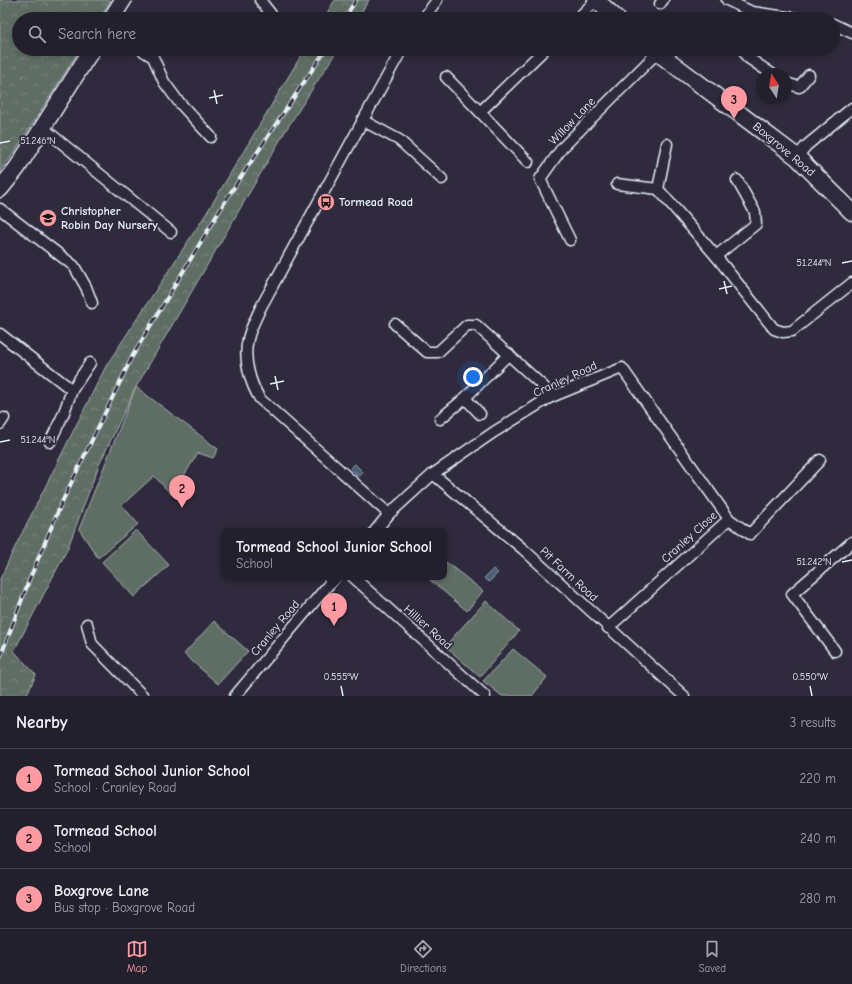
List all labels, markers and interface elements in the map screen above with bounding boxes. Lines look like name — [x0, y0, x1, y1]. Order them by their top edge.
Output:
search box — [12, 12, 840, 56]
icon: search — [26, 23, 48, 45]
text: Search here — [58, 25, 136, 43]
north arrow — [756, 68, 792, 104]
pin: 3 — [721, 86, 747, 119]
street label: Willow Lane — [546, 94, 598, 148]
street label: Boxgrove Road — [750, 119, 818, 179]
text: 51.246°N — [20, 135, 56, 147]
bus stop icon: Tormead Road — [316, 192, 336, 212]
place label: Tormead Road — [339, 195, 413, 209]
place label: Christopher Robin Day Nursery — [61, 204, 158, 232]
school or university icon: Christopher Robin Day Nursery — [38, 208, 58, 228]
text: 51.244°N — [797, 257, 831, 269]
street label: Cranley Road — [531, 358, 599, 400]
your location — [463, 367, 483, 387]
text: 51.244°N — [21, 434, 55, 446]
pin: 2 — [169, 475, 195, 508]
street label: Cranley Close — [658, 508, 720, 566]
popup — [221, 528, 447, 580]
text: Tormead School Junior School — [236, 538, 432, 556]
street label: Pit Farm Road — [537, 544, 601, 604]
text: School — [236, 556, 273, 571]
text: 51.242°N — [796, 556, 832, 568]
pin: 1 — [321, 593, 347, 626]
street label: Cranley Road — [248, 597, 302, 659]
street label: Hillier Road — [401, 602, 455, 652]
text: 0.555°W — [323, 671, 359, 683]
text: 0.550°W — [792, 671, 828, 683]
text: Nearby — [16, 713, 67, 732]
text: 3 results — [790, 715, 836, 730]
text: Tormead School Junior School — [54, 762, 250, 780]
text: 1 — [26, 771, 32, 786]
text: 220 m — [799, 771, 836, 786]
text: School · Cranley Road — [54, 780, 176, 795]
text: Tormead School — [54, 822, 157, 840]
text: 2 — [26, 831, 32, 846]
text: 240 m — [800, 831, 836, 846]
text: School — [54, 840, 91, 855]
text: Boxgrove Lane — [54, 882, 149, 900]
text: 3 — [26, 891, 32, 906]
text: 280 m — [799, 891, 836, 906]
text: Bus stop · Boxgrove Road — [54, 900, 195, 915]
tab: Map — [126, 938, 148, 975]
tab: Directions — [400, 938, 447, 975]
tab: Saved — [699, 938, 726, 975]

